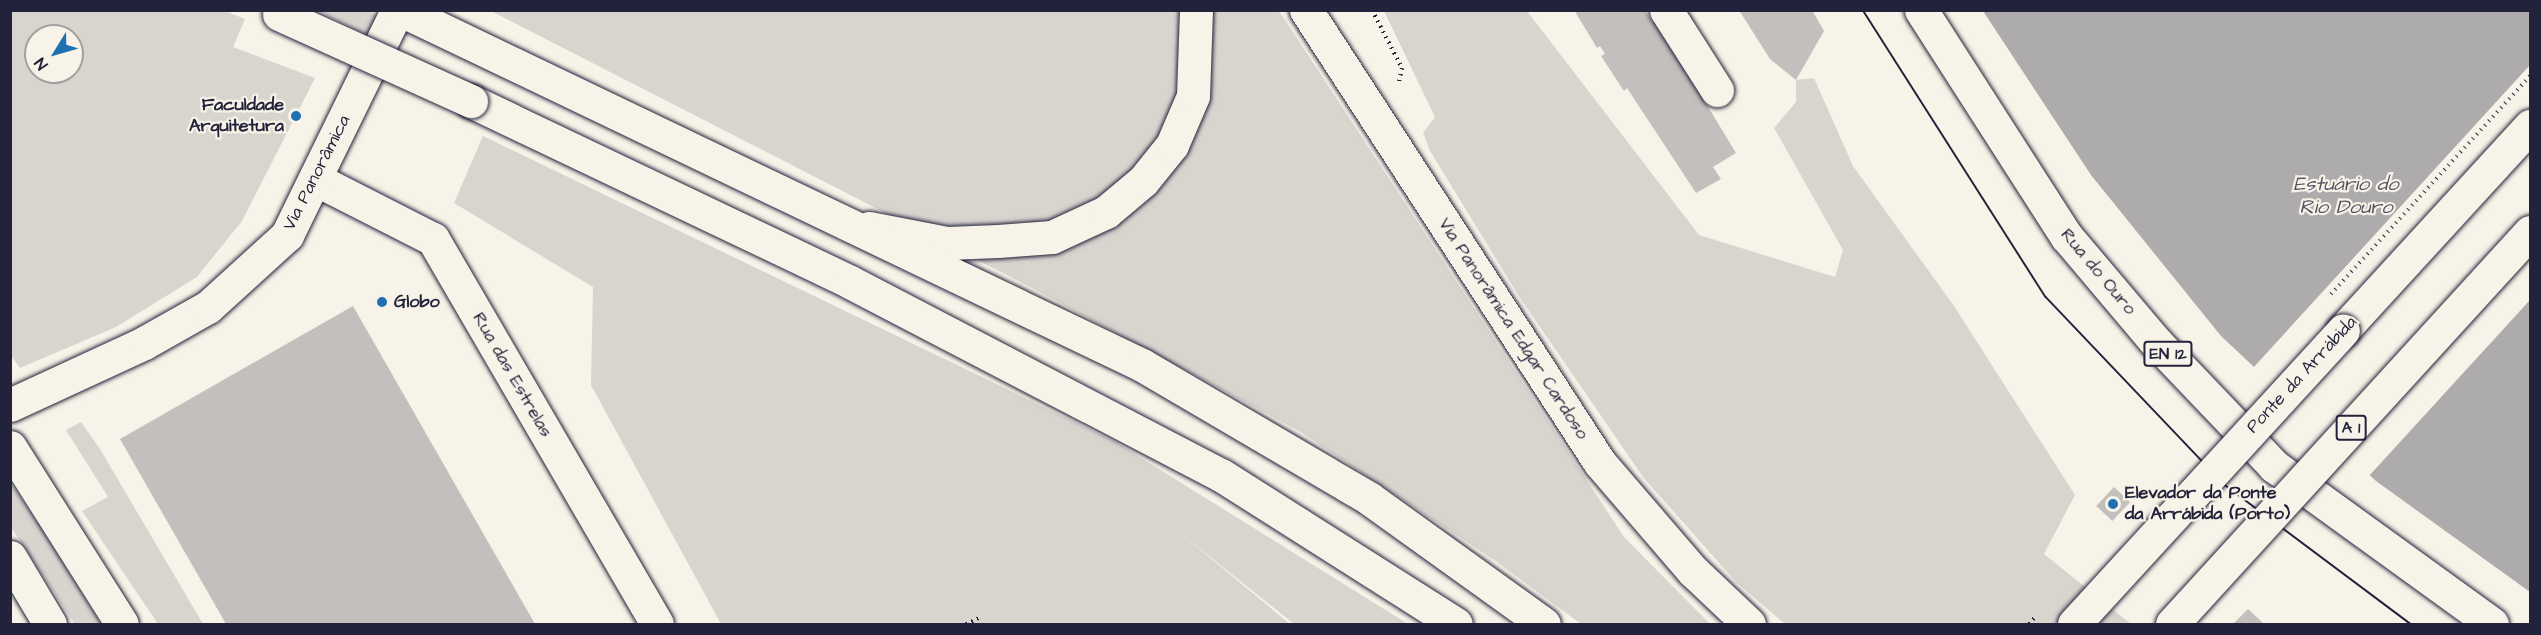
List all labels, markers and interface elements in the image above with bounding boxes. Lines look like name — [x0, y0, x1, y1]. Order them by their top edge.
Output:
north arrow — [24, 24, 84, 84]
text: N — [29, 53, 53, 74]
place label: Faculdade Arquitetura — [189, 95, 284, 138]
marker: Faculdade Arquitetura — [289, 109, 303, 123]
street label: Via Panorâmica — [279, 112, 355, 234]
water label: Estuário do Rio Douro — [2293, 173, 2399, 220]
street label: Via Panorâmica Edgar Cardoso — [1433, 214, 1593, 444]
street label: Rua do Ouro — [2056, 224, 2140, 320]
place label: Globo — [394, 291, 440, 313]
marker: Globo — [375, 295, 389, 309]
street label: Rua das Estrelas — [467, 309, 557, 441]
street label: Ponte da Arrábida — [2242, 312, 2362, 438]
road number: EN 12 — [2142, 341, 2194, 367]
road number: A 1 — [2334, 415, 2368, 441]
place label: Elevador da Ponte da Arrábida (Porto) — [2125, 483, 2290, 526]
marker: Elevador da Ponte da Arrábida (Porto) — [2106, 497, 2120, 511]

